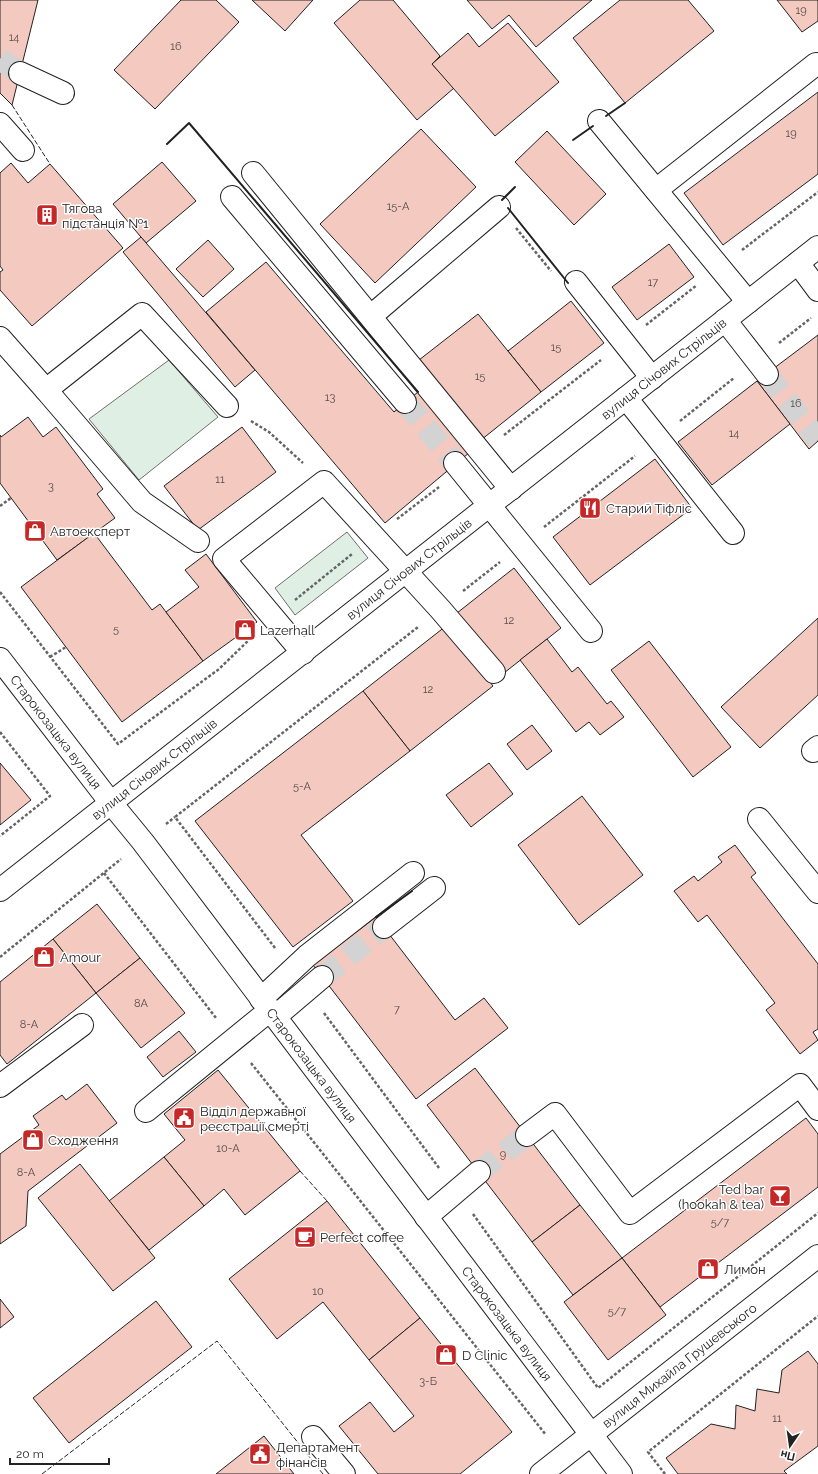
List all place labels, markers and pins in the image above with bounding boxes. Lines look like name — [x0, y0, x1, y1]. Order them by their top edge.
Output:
place label: Тягова підстанція №1 — [62, 201, 149, 231]
building icon: Тягова підстанція №1 — [34, 202, 60, 228]
restaurant icon: Старий Тіфліс — [577, 495, 603, 521]
place label: Старий Тіфліс — [606, 501, 692, 516]
shop icon: Автоексперт — [22, 518, 48, 544]
place label: Автоексперт — [50, 524, 130, 539]
shop icon: Lazerhall — [232, 617, 258, 643]
place label: Lazerhall — [260, 623, 315, 638]
shop icon: Amour — [31, 944, 57, 970]
place label: Amour — [60, 950, 101, 965]
place label: Відділ державної реєстрації смерті — [200, 1104, 309, 1134]
public building icon: Відділ державної реєстрації смерті — [171, 1105, 197, 1131]
shop icon: Сходження — [20, 1127, 46, 1153]
place label: Сходження — [48, 1133, 119, 1148]
place label: Ted bar (hookah & tea) — [678, 1182, 764, 1212]
bar icon: Ted bar (hookah & tea) — [767, 1183, 793, 1209]
cafe icon: Perfect coffee — [292, 1224, 318, 1250]
place label: Perfect coffee — [320, 1230, 404, 1245]
shop icon: Лимон — [695, 1256, 721, 1282]
place label: Лимон — [724, 1262, 766, 1277]
shop icon: D Clinic — [433, 1342, 459, 1368]
place label: D Clinic — [462, 1348, 507, 1363]
place label: Департамент фінансів — [276, 1440, 360, 1470]
public building icon: Департамент фінансів — [247, 1441, 273, 1467]

